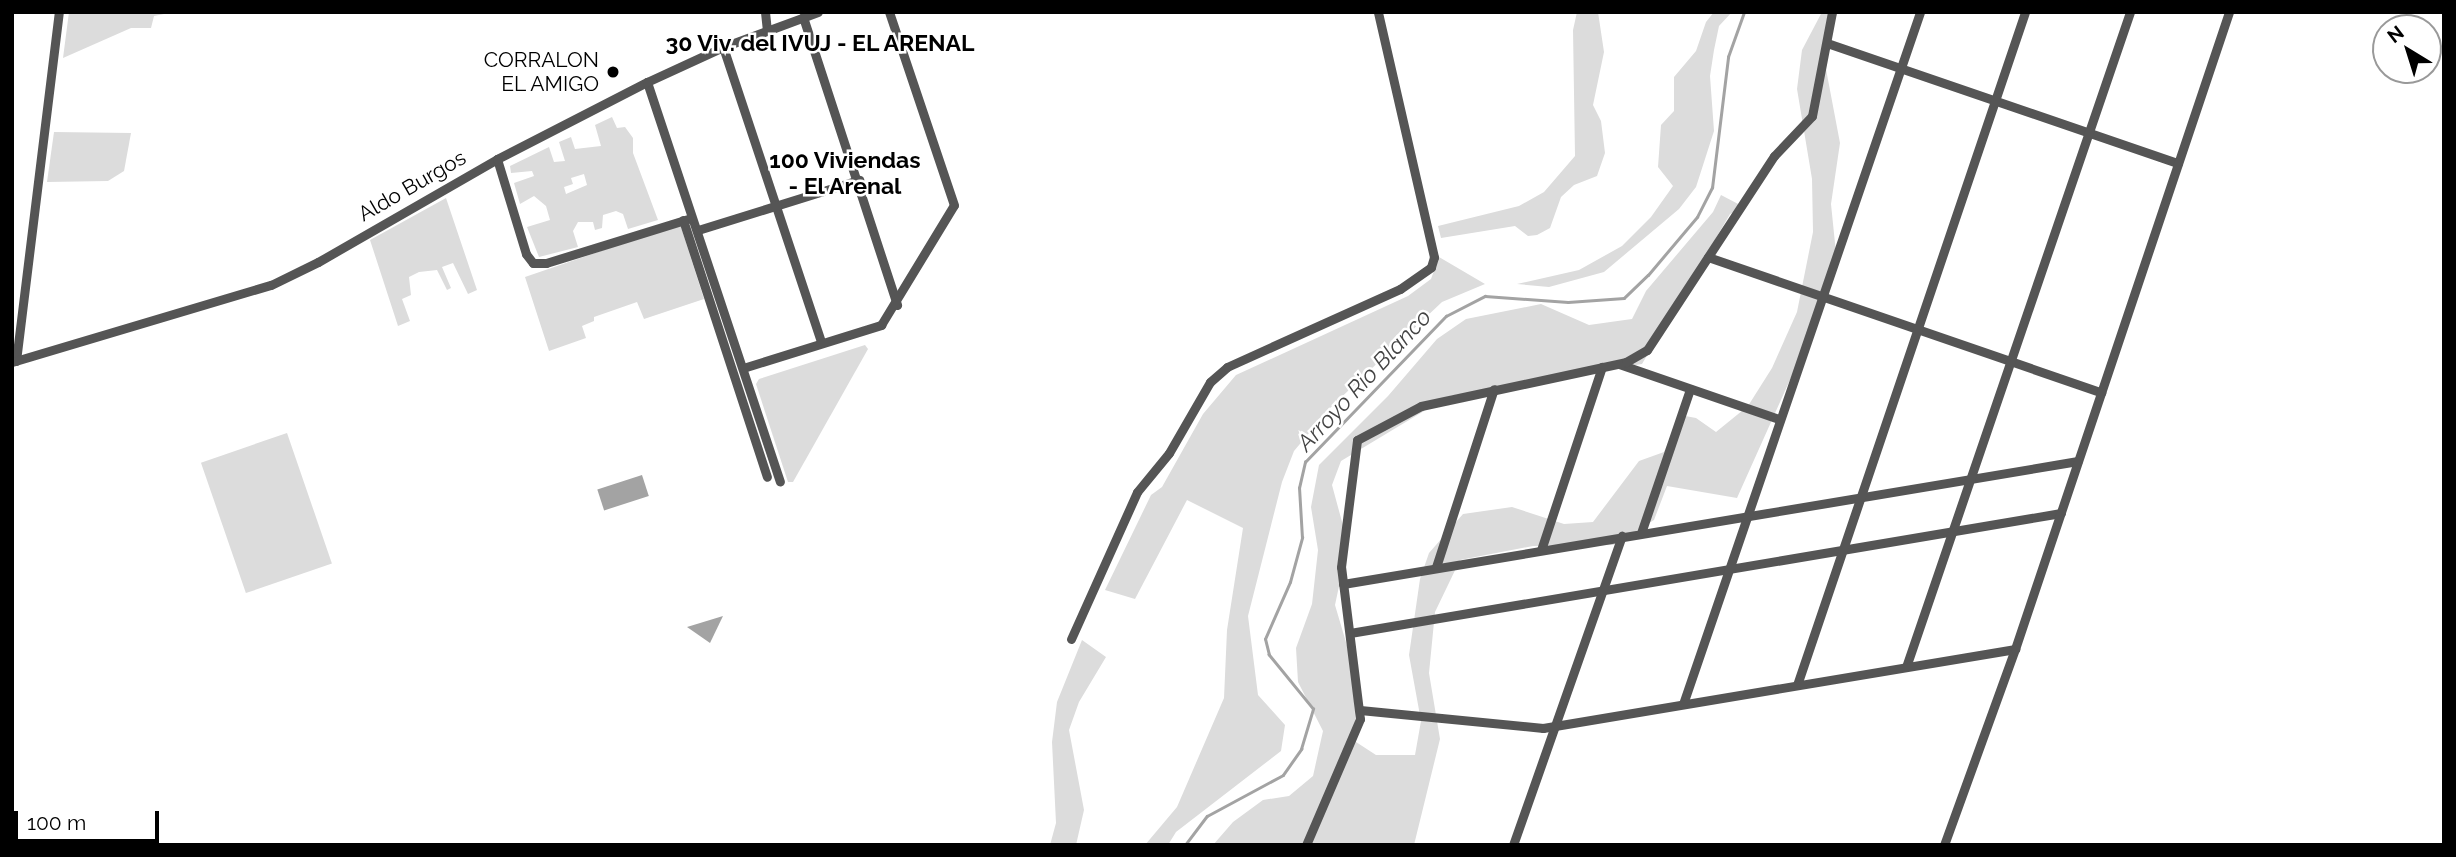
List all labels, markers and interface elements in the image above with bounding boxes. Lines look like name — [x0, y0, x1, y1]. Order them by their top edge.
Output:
north arrow — [2372, 14, 2442, 84]
text: N — [2383, 21, 2408, 47]
district label: 30 Viv. del IVUJ - EL ARENAL — [664, 29, 976, 57]
place label: CORRALON EL AMIGO — [484, 47, 599, 97]
marker: CORRALON EL AMIGO — [605, 64, 621, 80]
street label: Aldo Burgos — [354, 145, 470, 227]
district label: 100 Viviendas - El Arenal — [769, 146, 921, 200]
water label: Arroyo Rio Blanco — [1291, 303, 1437, 457]
scale bar — [18, 798, 163, 842]
text: 100 m — [27, 810, 86, 835]

